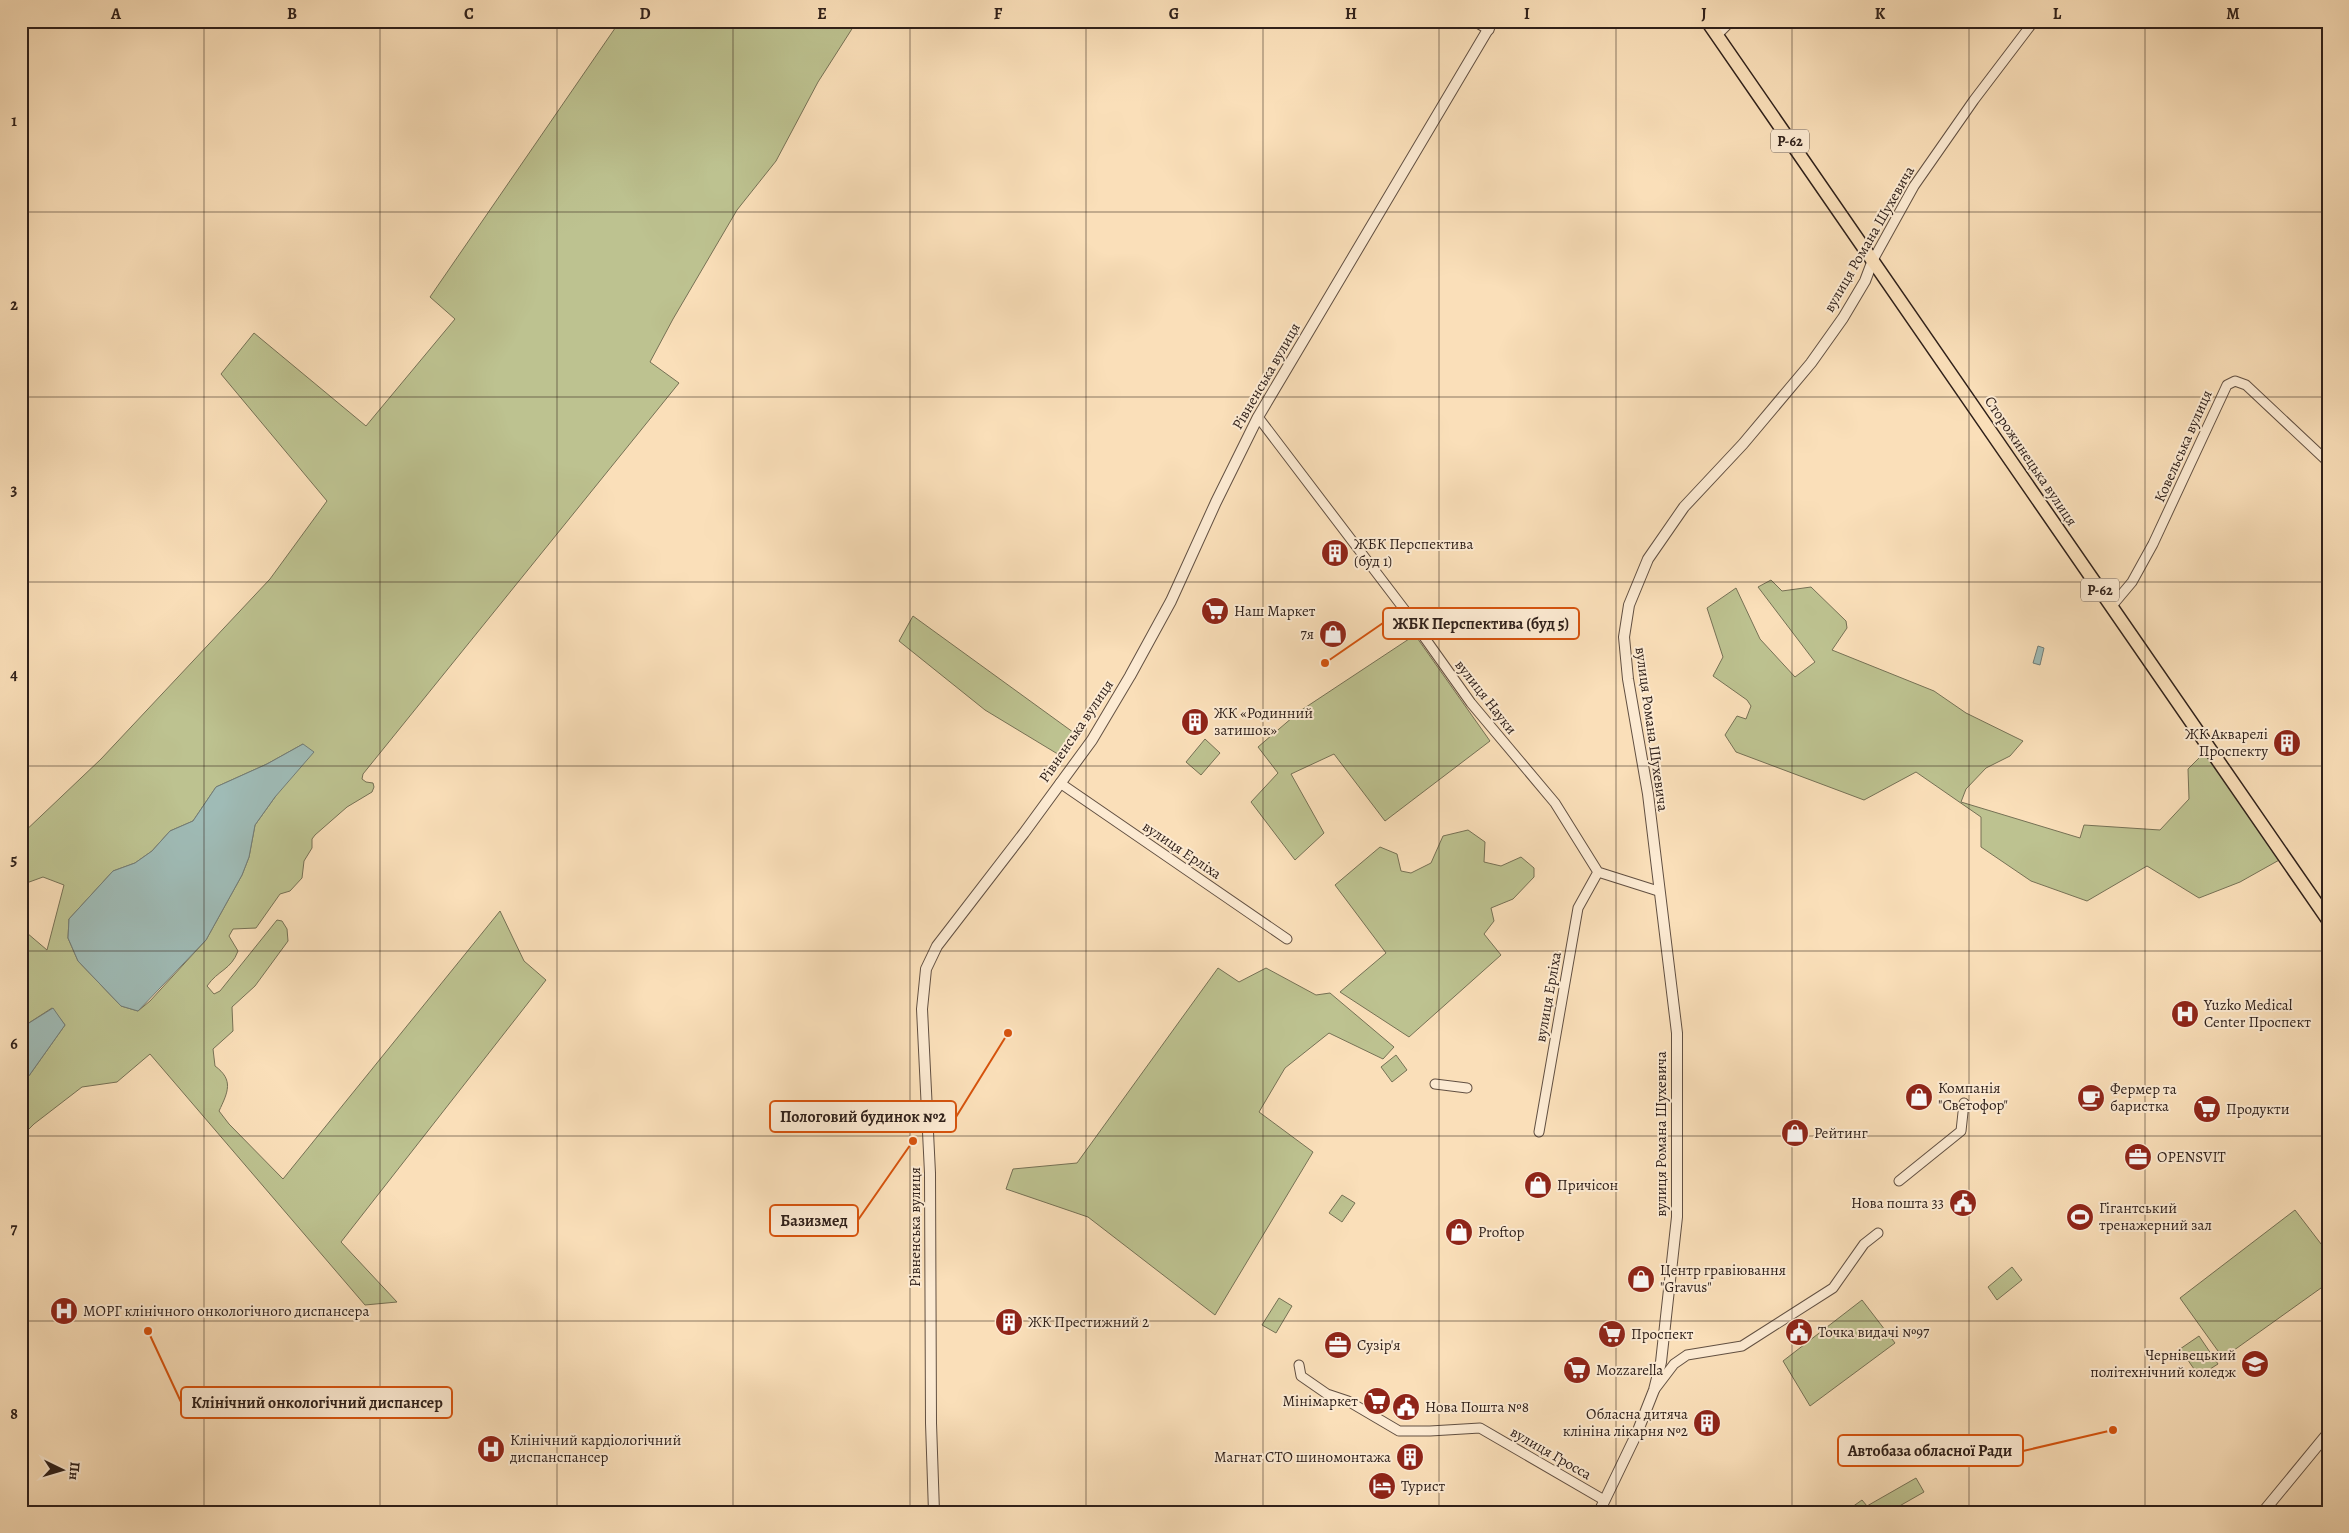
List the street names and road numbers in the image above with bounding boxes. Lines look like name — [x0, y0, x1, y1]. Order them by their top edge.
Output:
road number: Р-62 — [1771, 130, 1809, 152]
street label: вулиця Романа Шухевича — [1819, 162, 1919, 316]
street label: Рівненська вулиця — [1227, 319, 1305, 433]
street label: Ковельська вулиця — [2149, 387, 2217, 505]
street label: Сторожинецька вулиця — [1980, 392, 2082, 530]
road number: Р-62 — [2081, 578, 2119, 602]
street label: вулиця Романа Шухевича — [1631, 646, 1673, 813]
street label: вулиця Науки — [1450, 655, 1522, 739]
street label: Рівненська вулиця — [1034, 676, 1118, 786]
street label: вулиця Ерліха — [1139, 816, 1225, 884]
street label: вулиця Ерліха — [1530, 950, 1566, 1044]
street label: вулиця Романа Шухевича — [1651, 1051, 1671, 1217]
street label: Рівненська вулиця — [905, 1167, 925, 1287]
street label: вулиця Гросса — [1507, 1422, 1595, 1484]

